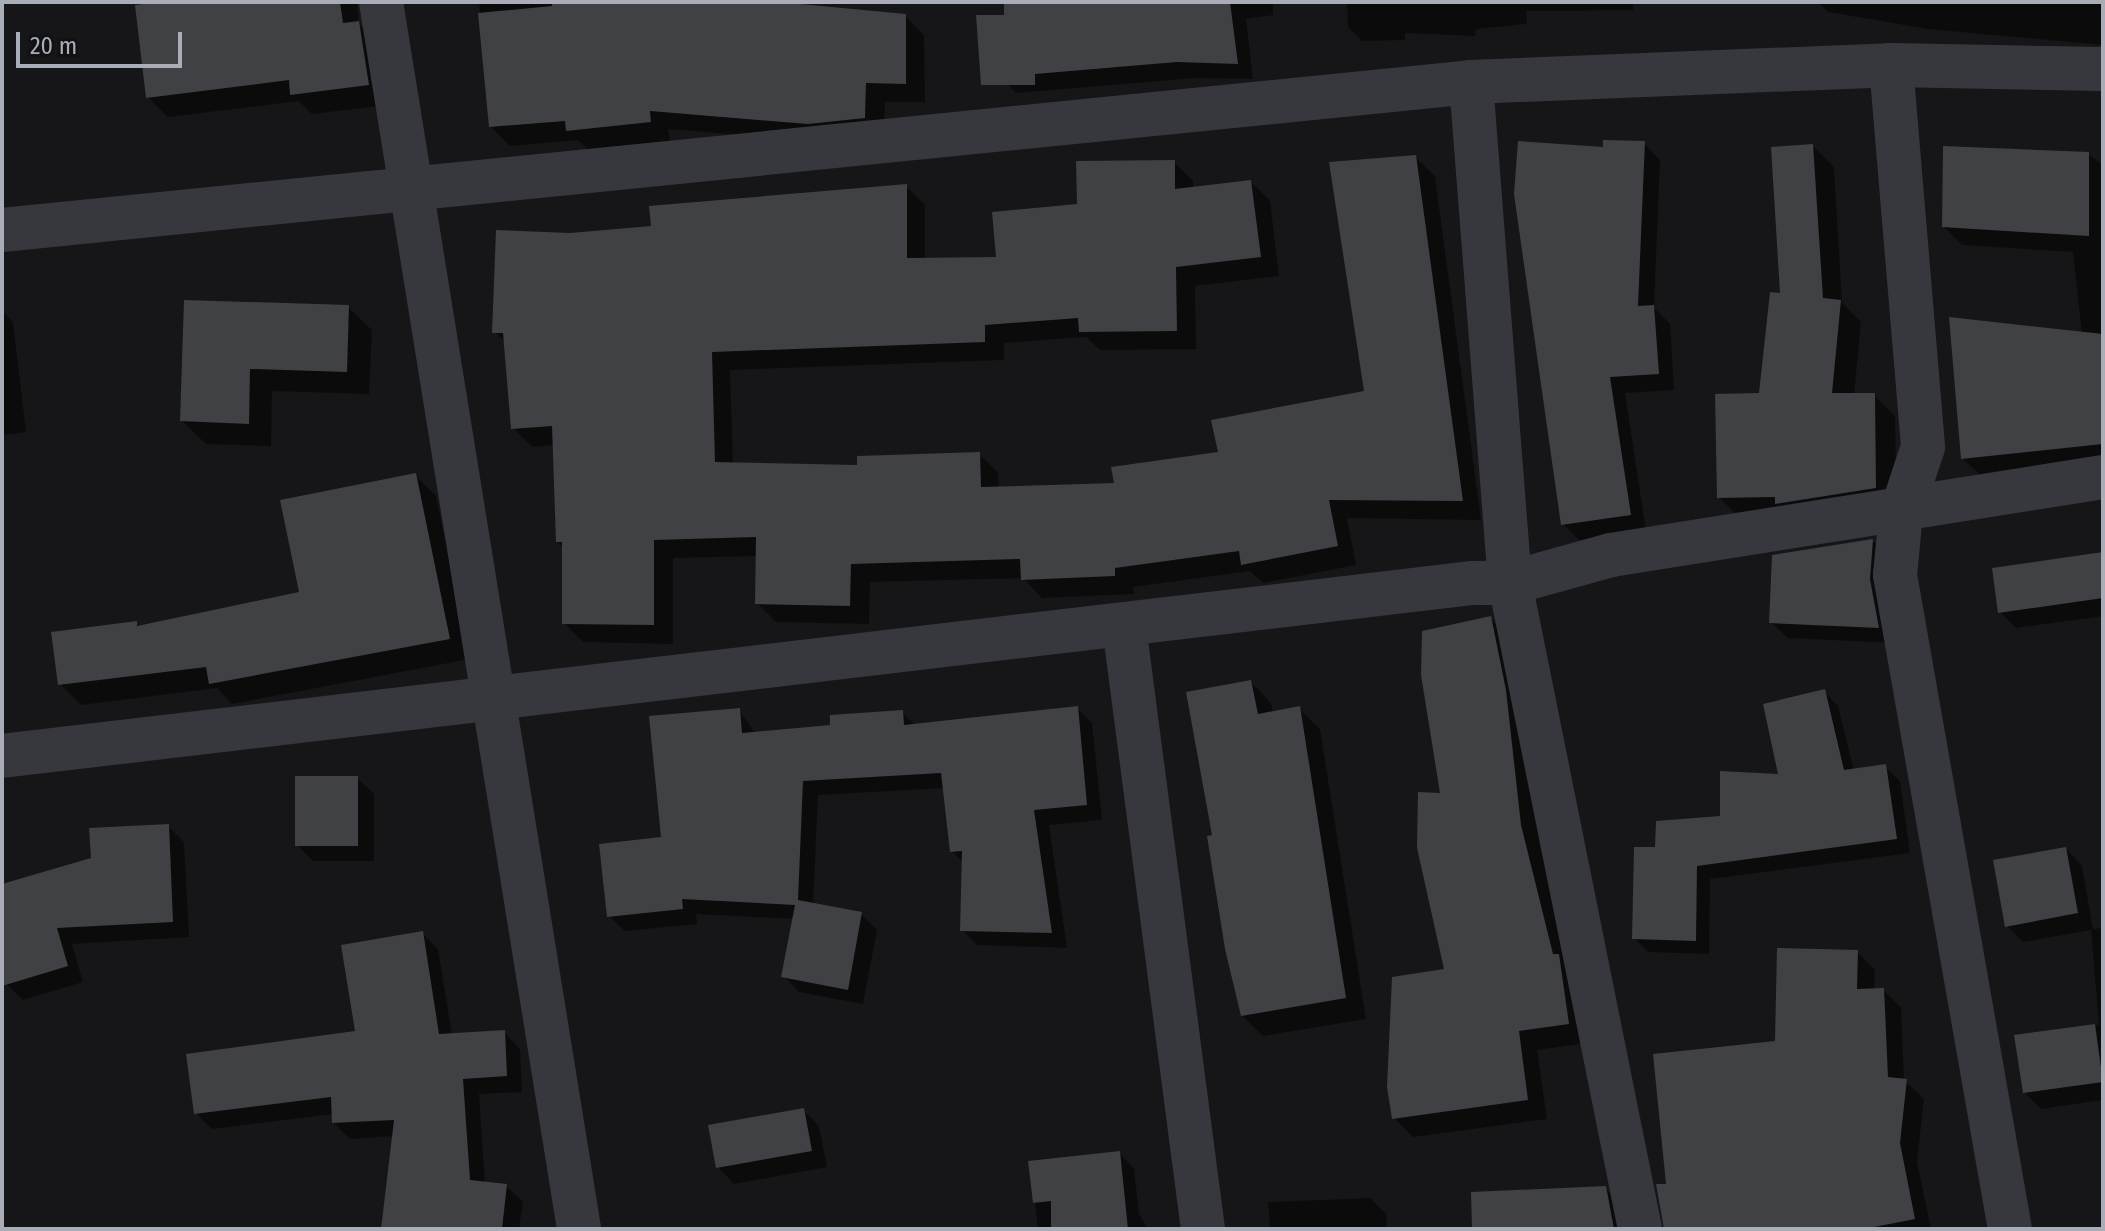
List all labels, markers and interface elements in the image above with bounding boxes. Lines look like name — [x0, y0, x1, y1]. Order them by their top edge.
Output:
scale bar — [20, 16, 186, 66]
text: 20 m — [30, 32, 77, 60]

